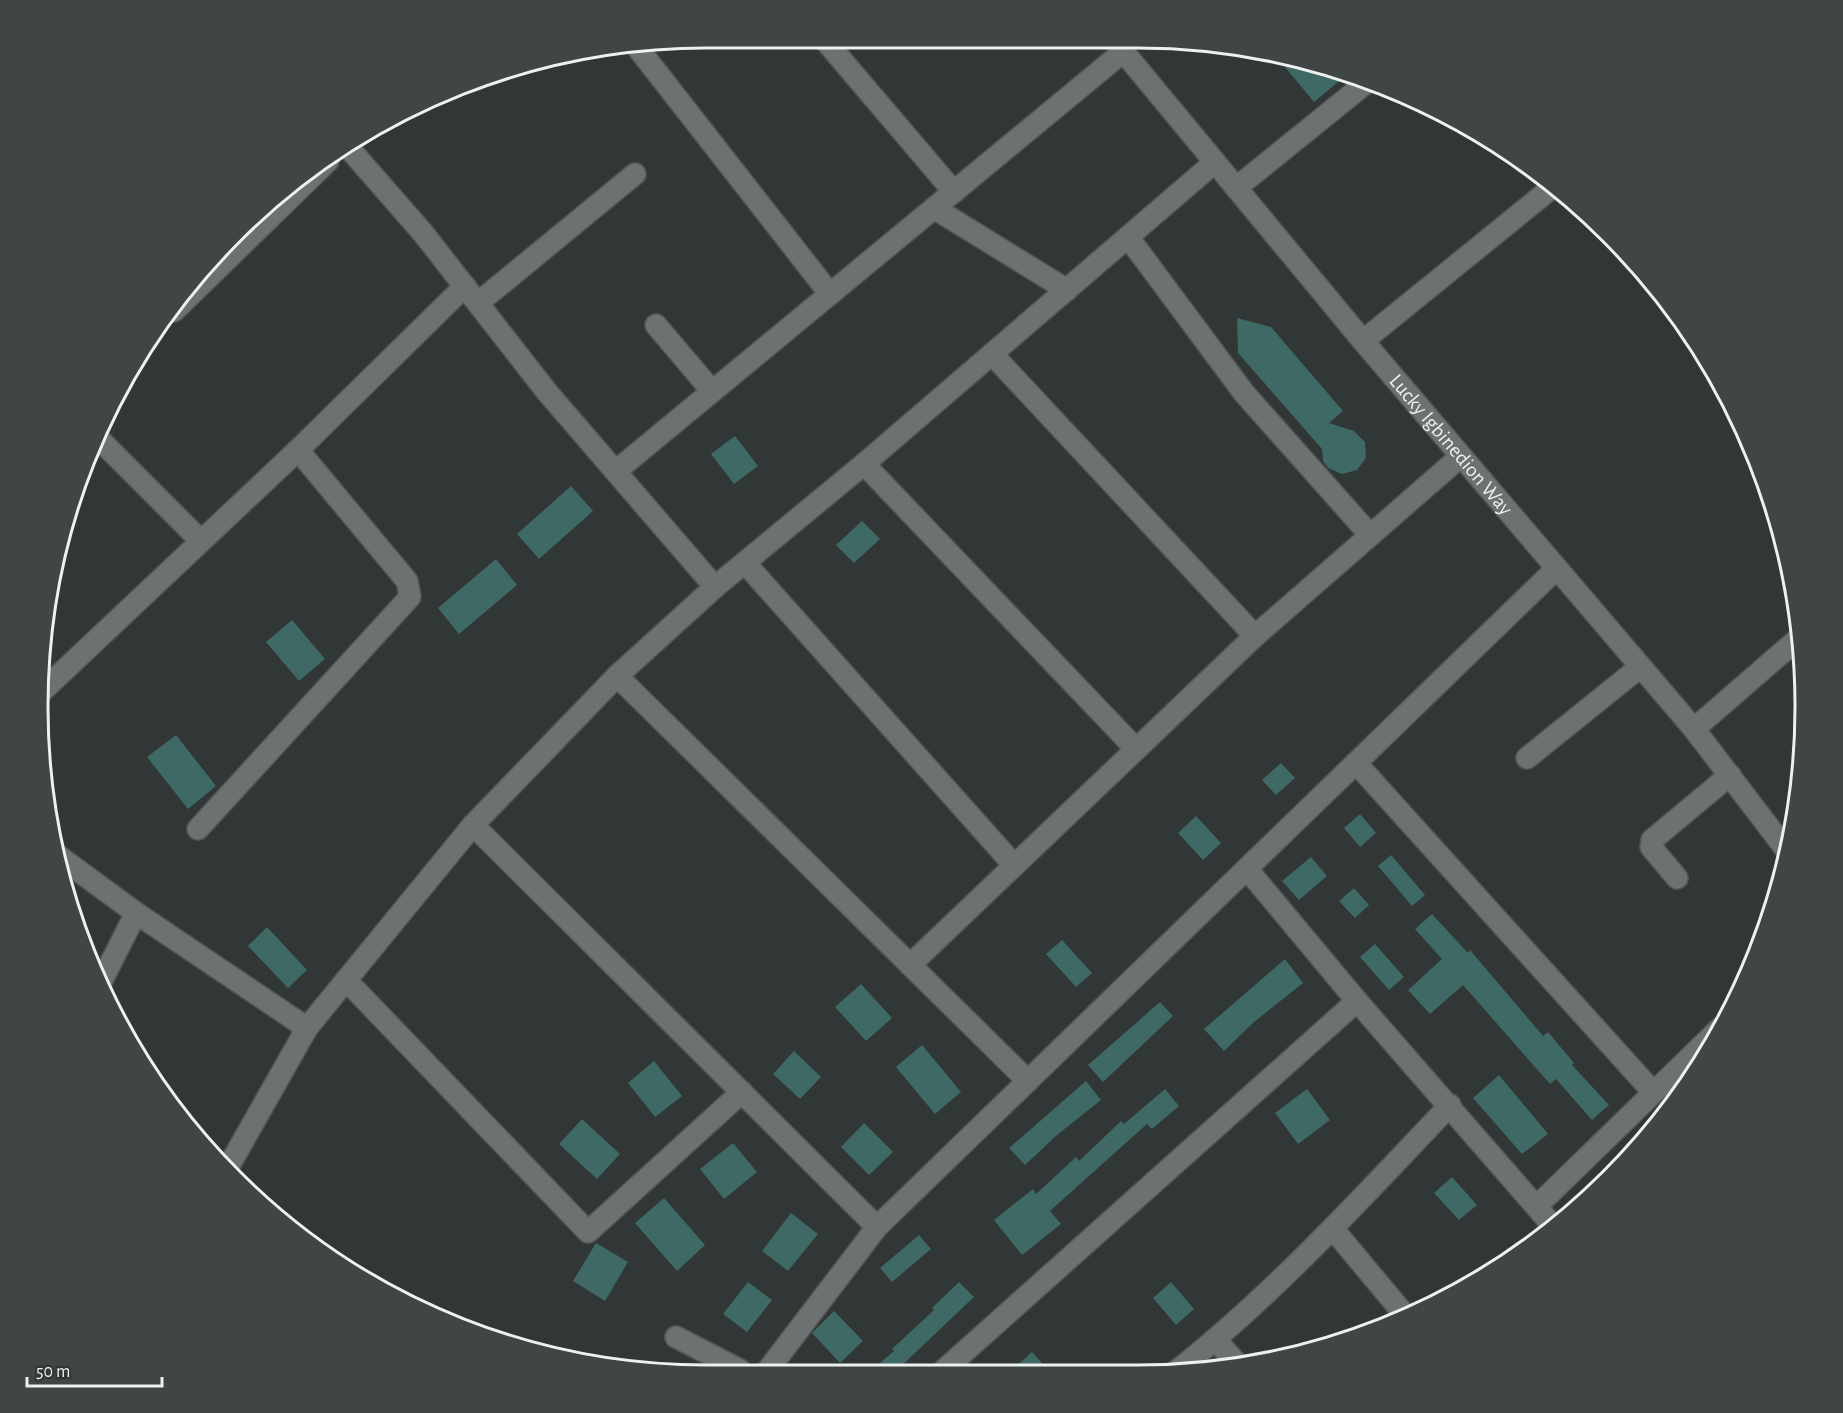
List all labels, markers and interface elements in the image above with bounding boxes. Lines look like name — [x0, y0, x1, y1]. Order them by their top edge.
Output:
street label: Lucky Igbinedion Way — [1386, 370, 1517, 519]
scale bar — [27, 1350, 162, 1388]
text: 50 m — [36, 1363, 70, 1381]

